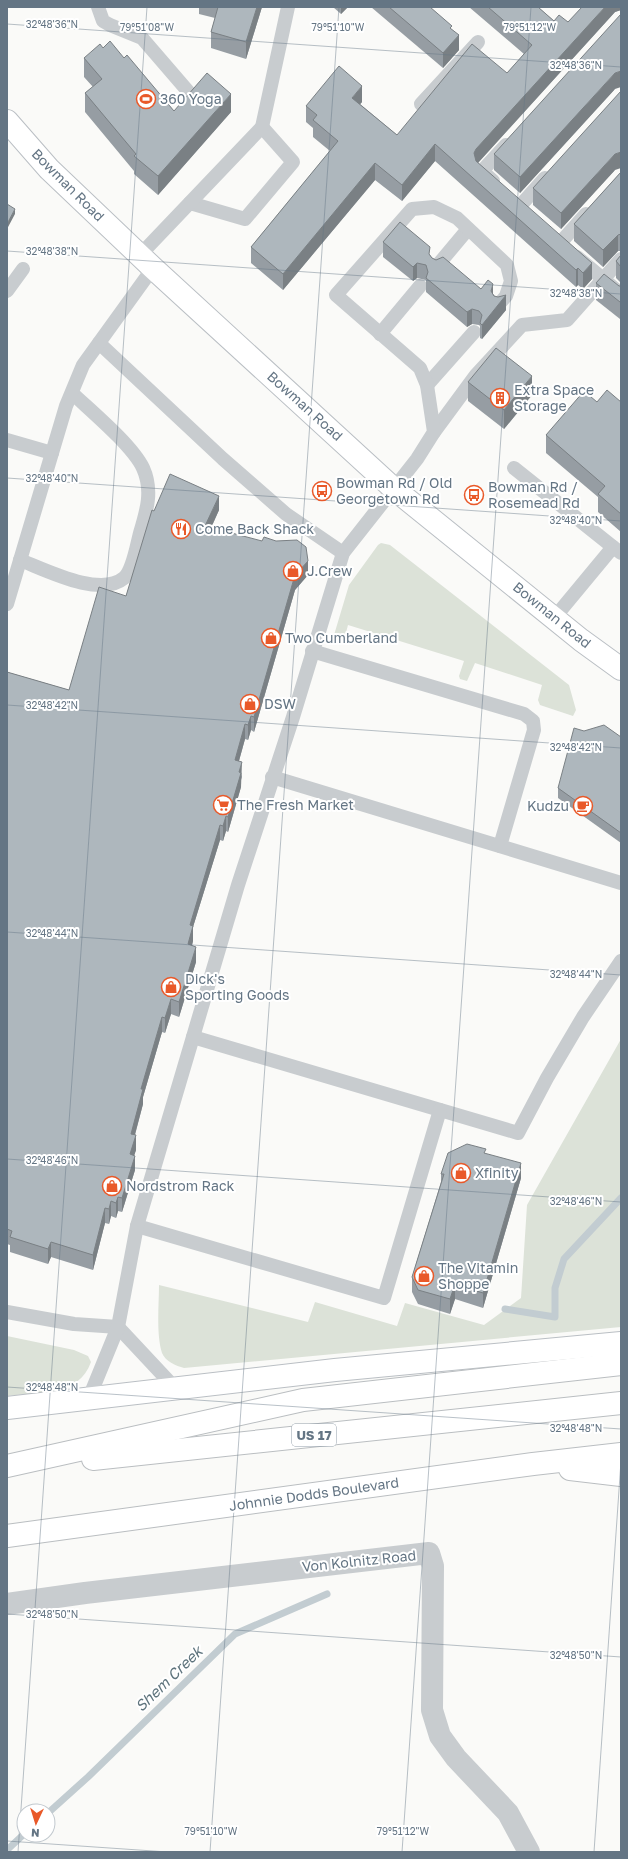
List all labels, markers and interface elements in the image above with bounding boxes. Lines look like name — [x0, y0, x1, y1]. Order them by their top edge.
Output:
text: 32°48'36"N — [26, 18, 78, 30]
text: 79°51'08"W — [120, 21, 174, 33]
text: 79°51'10"W — [312, 21, 365, 33]
text: 79°51'12"W — [504, 21, 557, 33]
text: 32°48'36"N — [550, 59, 602, 71]
sports icon: 360 Yoga — [135, 88, 157, 110]
place label: 360 Yoga — [160, 90, 222, 107]
street label: Bowman Road — [29, 145, 108, 224]
text: 32°48'38"N — [26, 245, 78, 257]
text: 32°48'38"N — [550, 287, 602, 299]
street label: Bowman Road — [264, 367, 347, 444]
place label: Extra Space Storage — [514, 381, 594, 414]
building icon: Extra Space Storage — [489, 387, 511, 409]
text: 32°48'40"N — [26, 472, 78, 484]
place label: Bowman Rd / Old Georgetown Rd — [336, 474, 452, 507]
place label: Bowman Rd / Rosemead Rd — [488, 478, 580, 511]
bus stop icon: Bowman Rd / Old Georgetown Rd — [311, 480, 333, 502]
bus stop icon: Bowman Rd / Rosemead Rd — [463, 484, 485, 506]
text: 32°48'40"N — [550, 514, 602, 526]
restaurant icon: Come Back Shack — [170, 518, 192, 540]
place label: Come Back Shack — [195, 520, 314, 537]
shop icon: J.Crew — [282, 560, 304, 582]
place label: J.Crew — [307, 562, 352, 579]
street label: Bowman Road — [510, 578, 595, 651]
shop icon: Two Cumberland — [260, 627, 282, 649]
place label: Two Cumberland — [285, 629, 398, 646]
shop icon: DSW — [239, 693, 261, 715]
place label: DSW — [264, 695, 297, 712]
text: 32°48'42"N — [26, 699, 78, 711]
text: 32°48'42"N — [550, 741, 602, 753]
supermarket icon: The Fresh Market — [212, 794, 234, 816]
cafe icon: Kudzu — [572, 795, 594, 817]
place label: The Fresh Market — [237, 796, 354, 813]
place label: Kudzu — [527, 797, 569, 814]
text: 32°48'44"N — [26, 927, 78, 939]
text: 32°48'44"N — [550, 968, 602, 980]
place label: Dick's Sporting Goods — [185, 970, 289, 1003]
shop icon: Dick's Sporting Goods — [160, 976, 182, 998]
text: 32°48'46"N — [26, 1154, 78, 1166]
shop icon: Xfinity — [450, 1162, 472, 1184]
place label: Xfinity — [475, 1164, 519, 1181]
shop icon: Nordstrom Rack — [101, 1175, 123, 1197]
place label: Nordstrom Rack — [126, 1177, 235, 1194]
text: 32°48'46"N — [550, 1195, 602, 1207]
place label: The Vitamin Shoppe — [438, 1259, 518, 1292]
shop icon: The Vitamin Shoppe — [413, 1265, 435, 1287]
text: 32°48'48"N — [26, 1381, 78, 1393]
text: 32°48'48"N — [550, 1422, 602, 1434]
road number: US 17 — [292, 1424, 336, 1446]
street label: Johnnie Dodds Boulevard — [228, 1473, 400, 1514]
street label: Von Kolnitz Road — [301, 1546, 417, 1575]
text: 32°48'50"N — [26, 1608, 78, 1620]
water label: Shem Creek — [131, 1641, 207, 1715]
text: 32°48'50"N — [550, 1649, 602, 1661]
north arrow — [16, 1803, 56, 1843]
text: 79°51'10"W — [185, 1825, 238, 1837]
text: 79°51'12"W — [377, 1825, 430, 1837]
text: N — [31, 1827, 40, 1840]

